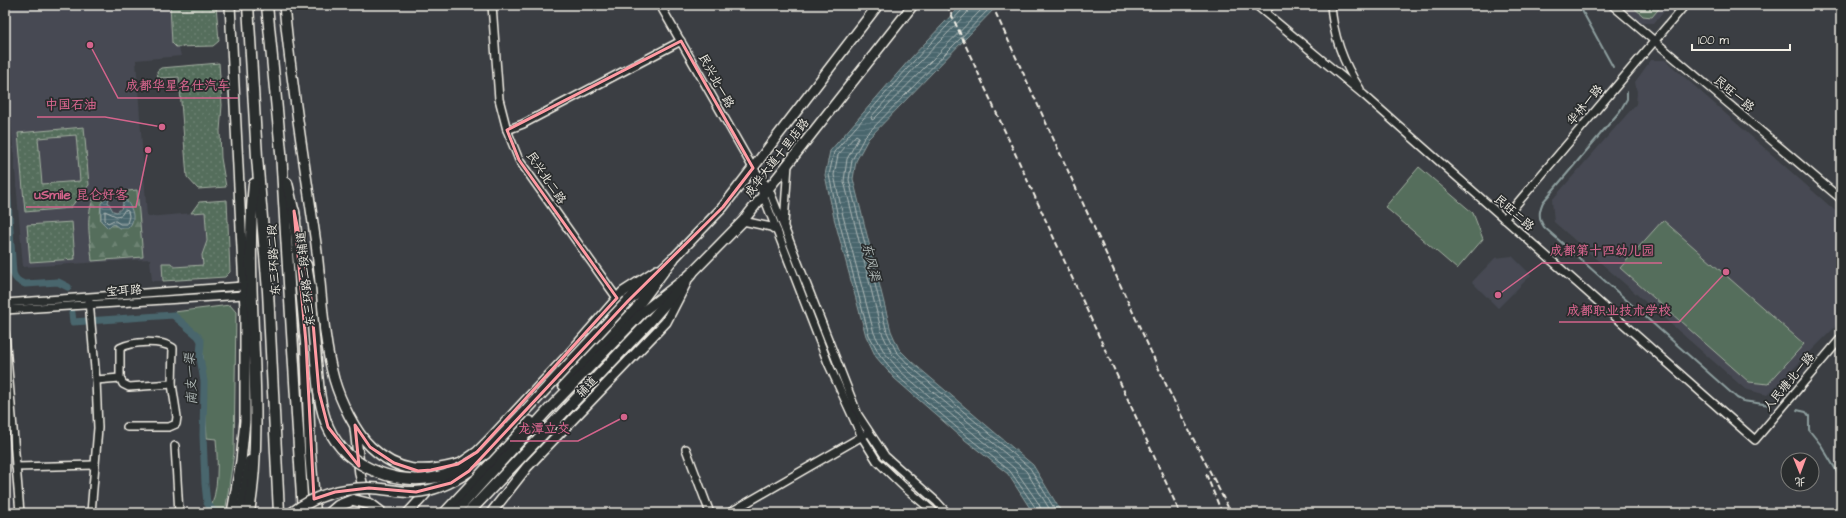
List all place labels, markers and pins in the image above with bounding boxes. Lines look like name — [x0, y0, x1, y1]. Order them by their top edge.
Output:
callout: 成都华星名仕汽车 — [118, 73, 238, 98]
callout: 中国石油 — [37, 92, 105, 117]
callout: uSmile 昆仑好客 — [26, 182, 136, 207]
callout: 成都第十四幼儿园 — [1542, 238, 1662, 263]
callout: 成都职业技术学校 — [1559, 297, 1679, 322]
callout: 龙潭立交 — [510, 416, 578, 441]

